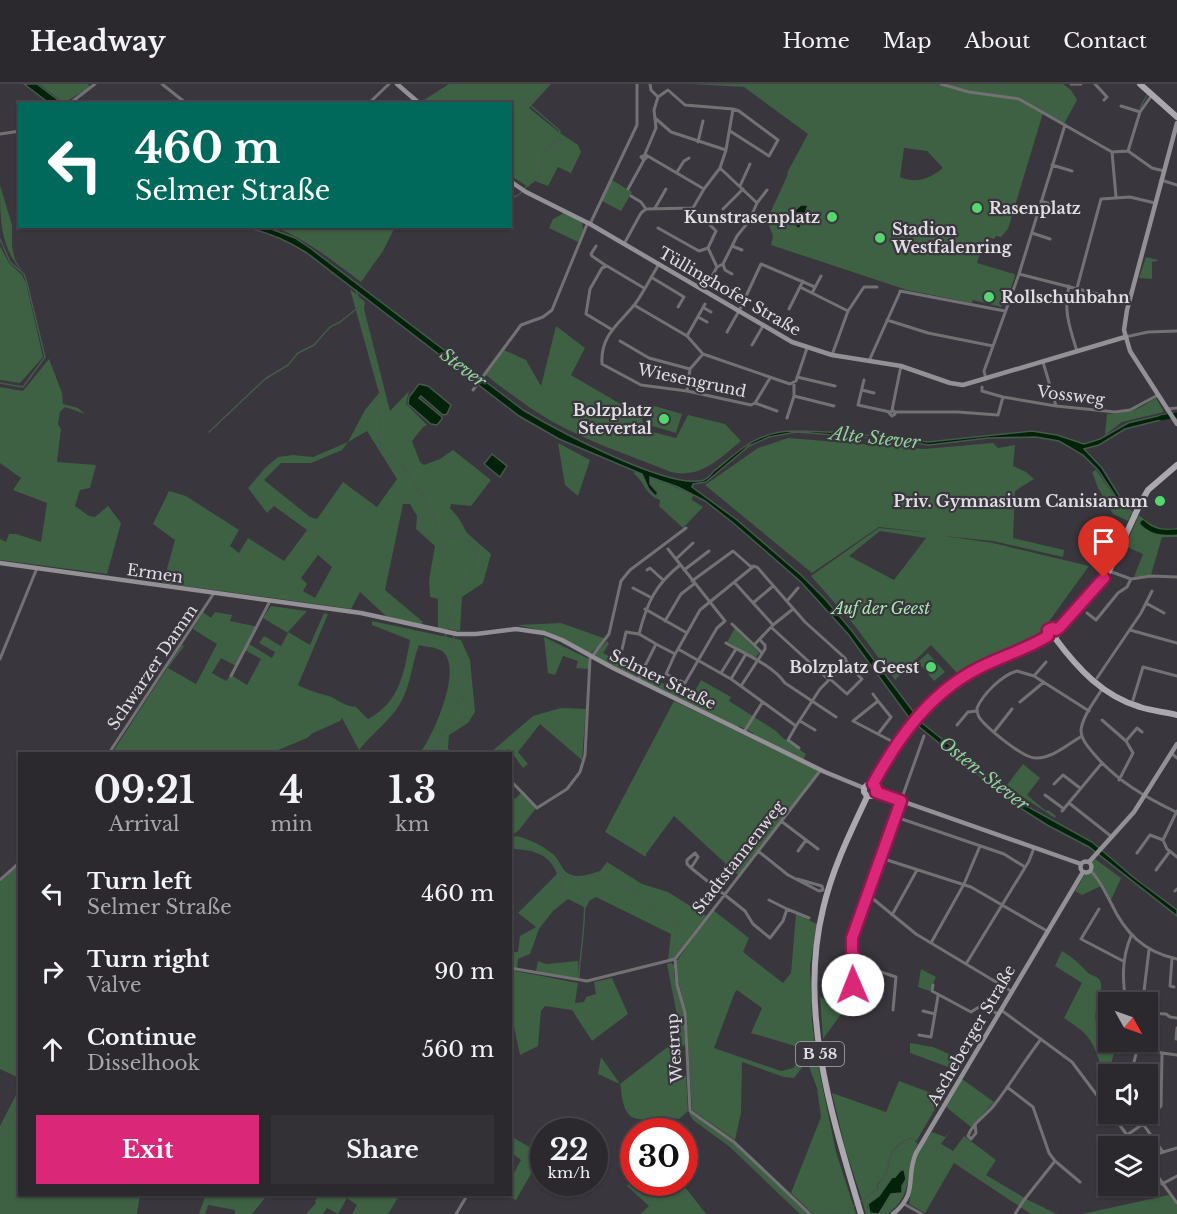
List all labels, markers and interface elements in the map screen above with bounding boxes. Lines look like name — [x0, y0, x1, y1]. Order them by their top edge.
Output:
text: Headway — [30, 24, 166, 59]
text: Home — [783, 28, 850, 54]
text: Map — [883, 28, 931, 54]
text: About — [964, 28, 1030, 54]
text: Contact — [1063, 28, 1147, 54]
text: 460 m — [135, 122, 281, 174]
icon: left — [36, 126, 114, 204]
text: Selmer Straße — [135, 174, 330, 207]
place label: Rasenplatz — [989, 198, 1081, 218]
marker: Rasenplatz — [970, 201, 984, 215]
place label: Kunstrasenplatz — [684, 207, 820, 227]
marker: Kunstrasenplatz — [825, 210, 839, 224]
place label: Stadion Westfalenring — [891, 219, 1013, 257]
marker: Stadion Westfalenring — [873, 231, 887, 245]
street label: Tüllinghofer Straße — [655, 242, 805, 340]
place label: Rollschuhbahn — [1001, 287, 1130, 307]
marker: Rollschuhbahn — [982, 290, 996, 304]
water label: Stever — [436, 344, 491, 393]
street label: Wiesengrund — [635, 359, 748, 401]
street label: Vossweg — [1035, 381, 1106, 409]
place label: Bolzplatz Stevertal — [573, 400, 652, 438]
marker: Bolzplatz Stevertal — [657, 412, 671, 426]
water label: Alte Stever — [827, 422, 922, 454]
place label: Priv. Gymnasium Canisianum — [893, 491, 1148, 511]
marker: Priv. Gymnasium Canisianum — [1153, 494, 1167, 508]
pin — [1078, 516, 1129, 578]
icon: arrive — [1087, 525, 1120, 558]
street label: Ermen — [126, 559, 184, 587]
park label: Auf der Geest — [830, 598, 930, 618]
street label: Schwarzer Damm — [103, 601, 201, 733]
street label: Selmer Straße — [607, 645, 719, 713]
place label: Bolzplatz Geest — [789, 657, 920, 677]
marker: Bolzplatz Geest — [924, 660, 938, 674]
water label: Osten-Stever — [935, 732, 1034, 816]
text: 09:21 — [94, 768, 195, 813]
text: 4 — [279, 768, 303, 813]
text: 1.3 — [388, 768, 436, 813]
street label: Stadtstannenweg — [688, 796, 789, 918]
text: Arrival — [109, 812, 180, 836]
text: min — [270, 812, 312, 836]
text: km — [395, 812, 429, 836]
text: Turn left — [87, 868, 192, 895]
icon: left — [36, 877, 69, 910]
text: 460 m — [421, 880, 494, 907]
text: Selmer Straße — [87, 895, 232, 919]
text: Turn right — [87, 946, 209, 973]
position arrow — [821, 953, 885, 1017]
icon: right — [36, 955, 69, 988]
text: 90 m — [434, 958, 494, 985]
street label: Ascheberger Straße — [922, 961, 1019, 1110]
text: Valve — [87, 973, 141, 997]
north arrow — [1098, 992, 1158, 1052]
map controls — [1098, 992, 1158, 1196]
street label: Westrup — [662, 1013, 686, 1084]
text: Continue — [87, 1024, 196, 1051]
icon: ahead — [36, 1033, 69, 1066]
text: 560 m — [422, 1036, 494, 1063]
road number: B 58 — [796, 1042, 844, 1066]
text: Disselhook — [87, 1051, 200, 1075]
button: sound — [1098, 1064, 1158, 1124]
button: Exit — [36, 1115, 259, 1184]
button: Share — [271, 1115, 494, 1184]
speed limit sign: 30 — [620, 1118, 698, 1196]
text: 22 — [549, 1131, 589, 1168]
button: layers — [1098, 1136, 1158, 1196]
text: km/h — [548, 1163, 590, 1182]

